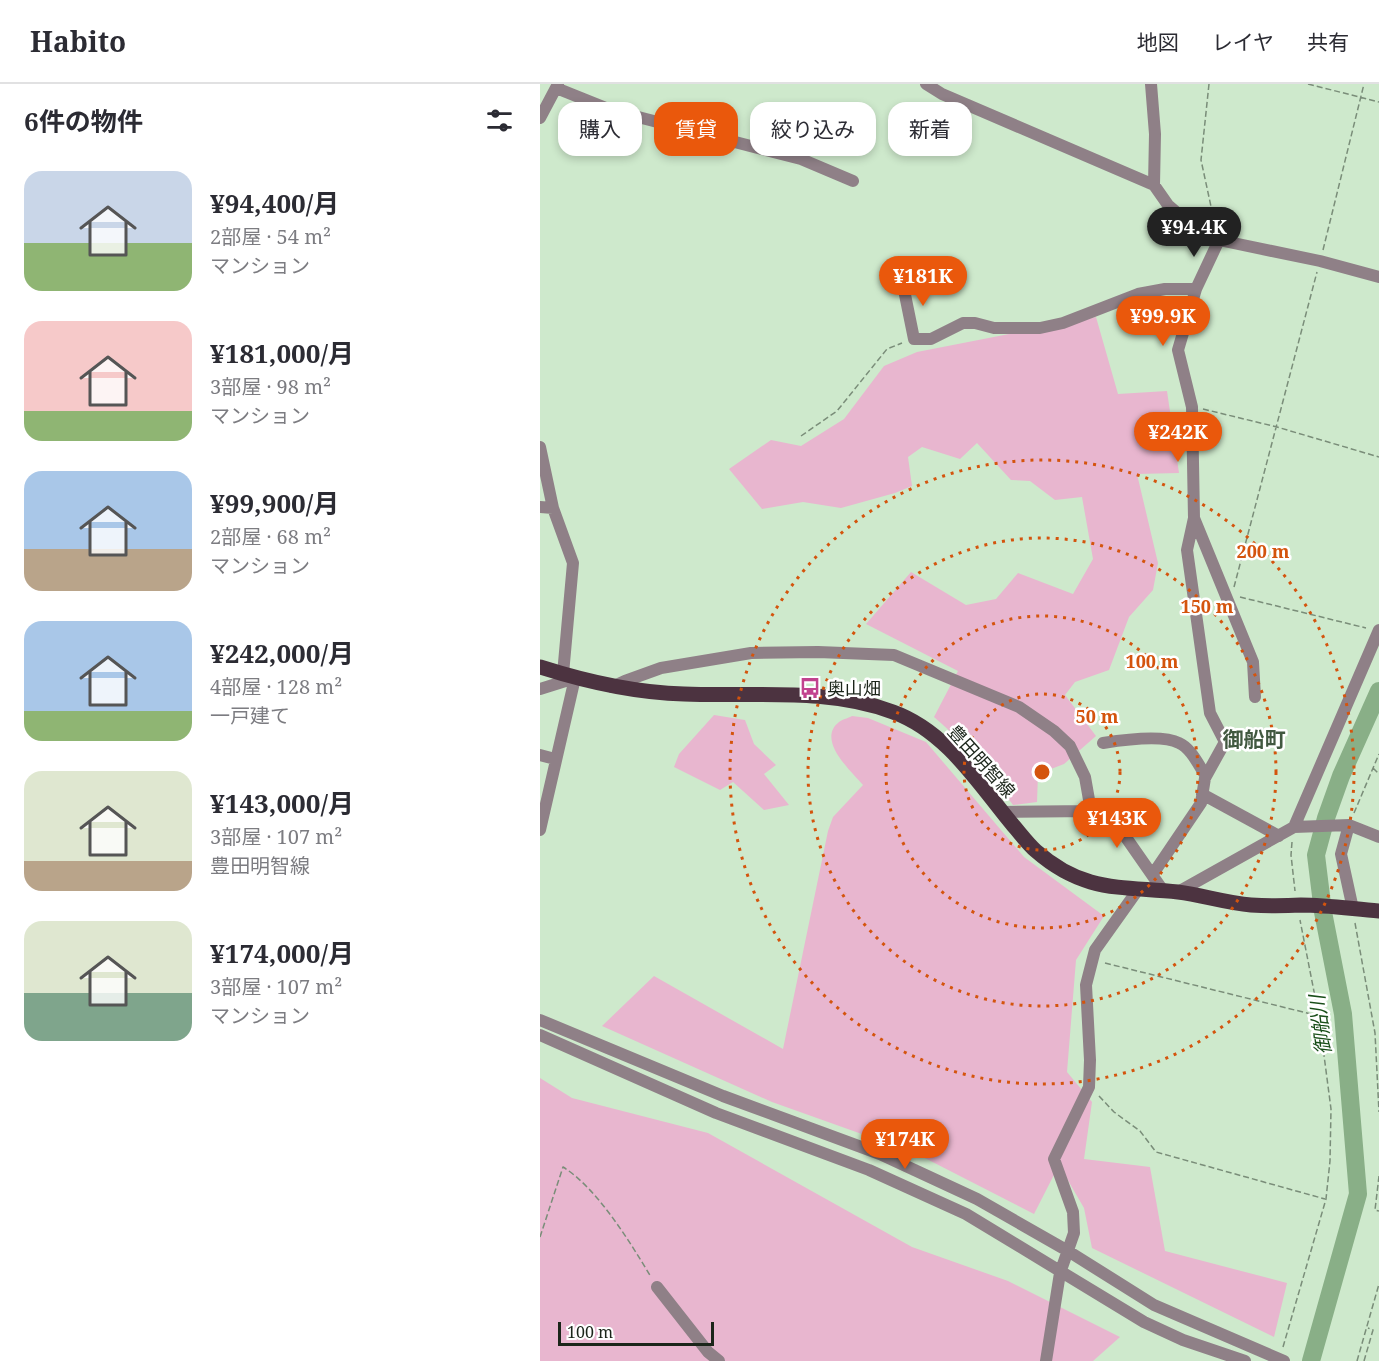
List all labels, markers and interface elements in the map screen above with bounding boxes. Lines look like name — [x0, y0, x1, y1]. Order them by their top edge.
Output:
text: Habito — [30, 22, 126, 60]
text: 地図 — [1137, 28, 1179, 56]
text: レイヤ — [1212, 28, 1274, 56]
text: 共有 — [1307, 28, 1349, 56]
chip: 購入 — [558, 102, 642, 156]
chip: 賃貸 — [654, 102, 738, 156]
chip: 絞り込み — [750, 102, 876, 156]
chip: 新着 — [888, 102, 972, 156]
text: 6件の物件 — [24, 103, 143, 139]
icon: filters — [483, 104, 516, 137]
text: ¥94,400/月 — [210, 185, 339, 221]
icon: home — [72, 195, 144, 267]
pin: ¥94.4K — [1145, 207, 1243, 258]
text: ¥94.4K — [1161, 213, 1227, 240]
text: 2部屋 · 54 m² — [210, 223, 331, 250]
text: マンション — [210, 252, 310, 279]
pin: ¥181K — [881, 256, 965, 307]
text: ¥181K — [893, 262, 953, 289]
pin: ¥99.9K — [1114, 296, 1212, 347]
text: ¥99.9K — [1130, 302, 1196, 329]
text: ¥181,000/月 — [210, 335, 354, 371]
icon: home — [72, 345, 144, 417]
text: 3部屋 · 98 m² — [210, 373, 331, 400]
text: マンション — [210, 402, 310, 429]
pin: ¥242K — [1136, 412, 1220, 463]
text: ¥242K — [1148, 418, 1208, 445]
text: ¥99,900/月 — [210, 485, 339, 521]
icon: home — [72, 495, 144, 567]
text: 2部屋 · 68 m² — [210, 523, 331, 550]
text: 200 m — [1237, 539, 1290, 563]
text: マンション — [210, 552, 310, 579]
text: 150 m — [1181, 594, 1234, 618]
text: ¥242,000/月 — [210, 635, 354, 671]
icon: home — [72, 645, 144, 717]
text: 100 m — [1126, 649, 1179, 673]
text: 4部屋 · 128 m² — [210, 673, 342, 700]
bus stop icon: 奥山畑 — [798, 676, 822, 700]
place label: 奥山畑 — [827, 676, 881, 700]
text: 一戸建て — [210, 702, 290, 729]
text: 50 m — [1076, 704, 1119, 728]
street label: 豊田明智線 — [943, 720, 1021, 802]
district label: 御船町 — [1223, 725, 1286, 753]
centre of rings — [1032, 762, 1052, 782]
text: ¥143,000/月 — [210, 785, 354, 821]
icon: home — [72, 795, 144, 867]
pin: ¥143K — [1075, 798, 1159, 849]
text: ¥143K — [1087, 804, 1147, 831]
text: 3部屋 · 107 m² — [210, 823, 342, 850]
text: 豊田明智線 — [210, 852, 310, 879]
text: ¥174,000/月 — [210, 935, 354, 971]
icon: home — [72, 945, 144, 1017]
text: 3部屋 · 107 m² — [210, 973, 342, 1000]
water label: 御船川 — [1303, 992, 1337, 1056]
text: マンション — [210, 1002, 310, 1029]
pin: ¥174K — [863, 1119, 947, 1170]
text: ¥174K — [875, 1125, 935, 1152]
scale bar — [558, 1319, 714, 1346]
text: 100 m — [567, 1321, 613, 1343]

